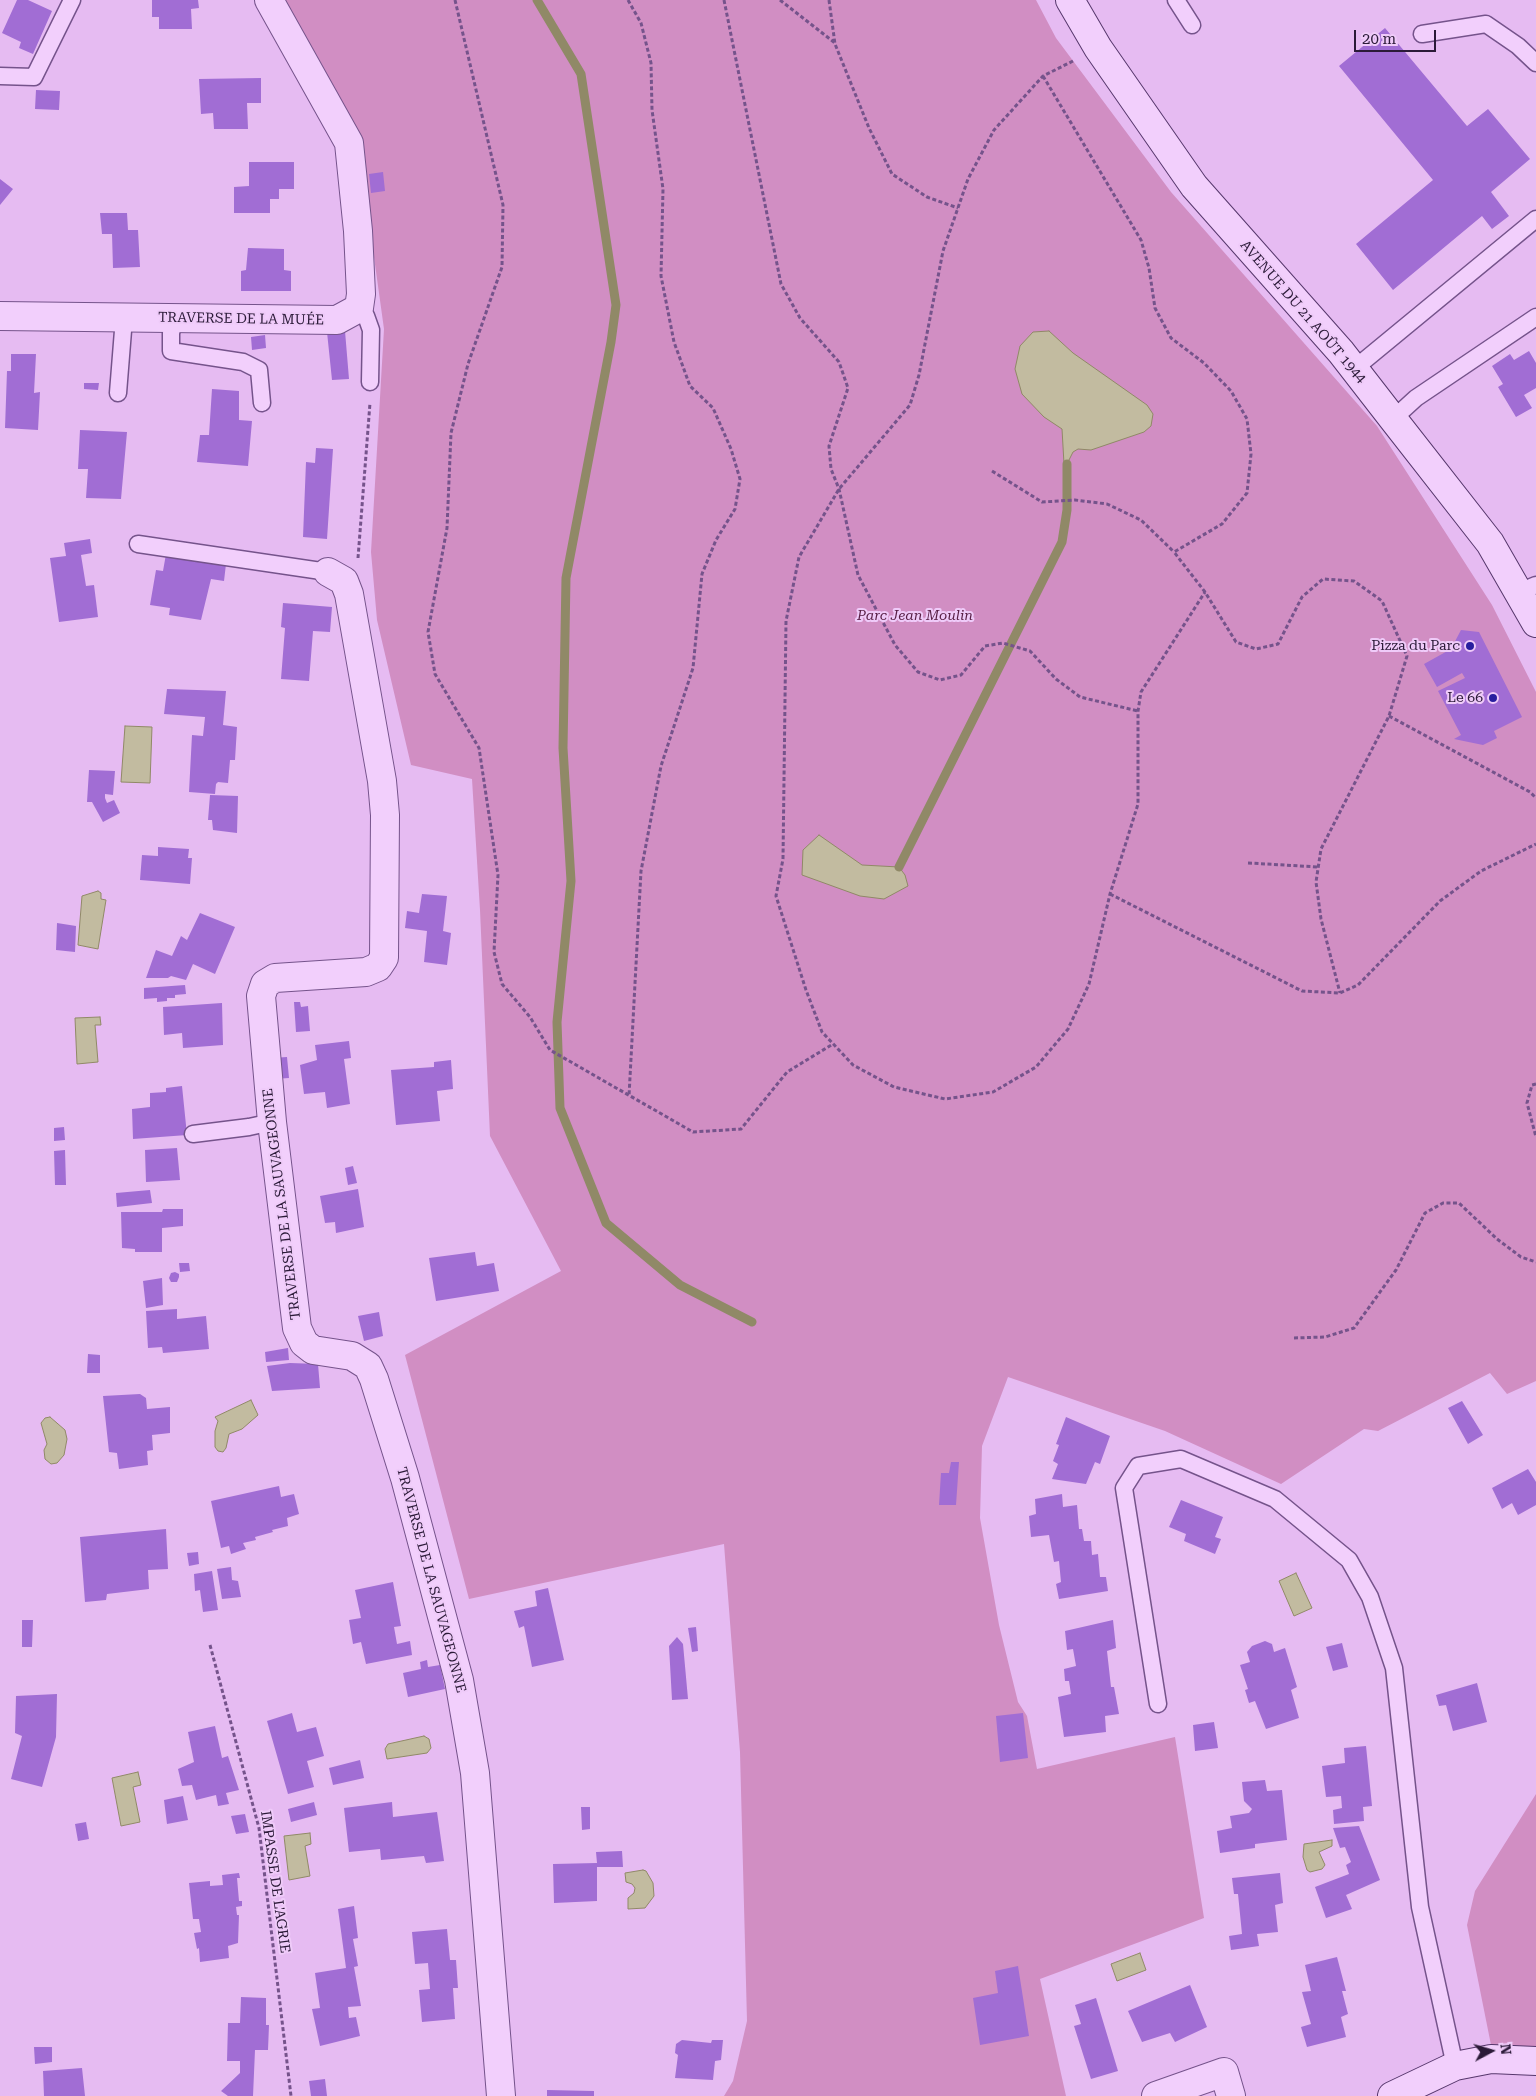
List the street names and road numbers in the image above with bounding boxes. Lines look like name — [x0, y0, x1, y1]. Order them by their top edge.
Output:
street label: AVENUE DU 21 AOÛT 1944 — [1236, 237, 1370, 387]
street label: TRAVERSE DE LA MUÉE — [158, 309, 324, 329]
street label: TRAVERSE DE LA SAUVAGEONNE — [259, 1087, 305, 1321]
street label: TRAVERSE DE LA SAUVAGEONNE — [393, 1465, 469, 1695]
street label: IMPASSE DE L'AGRIE — [257, 1810, 293, 1954]

